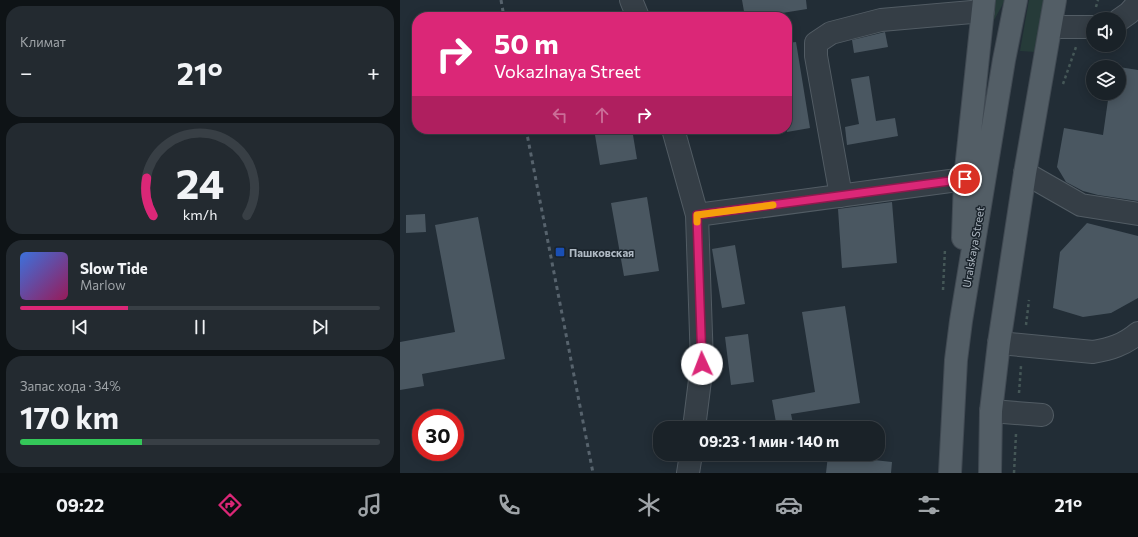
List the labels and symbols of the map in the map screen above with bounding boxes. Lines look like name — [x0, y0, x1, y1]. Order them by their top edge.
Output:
pin — [948, 162, 982, 196]
street label: Uralskaya Street — [959, 205, 987, 289]
marker: Пашковская — [554, 246, 566, 258]
place label: Пашковская — [569, 246, 634, 259]
position arrow — [681, 343, 723, 385]
speed limit sign: 30 — [412, 409, 464, 461]

